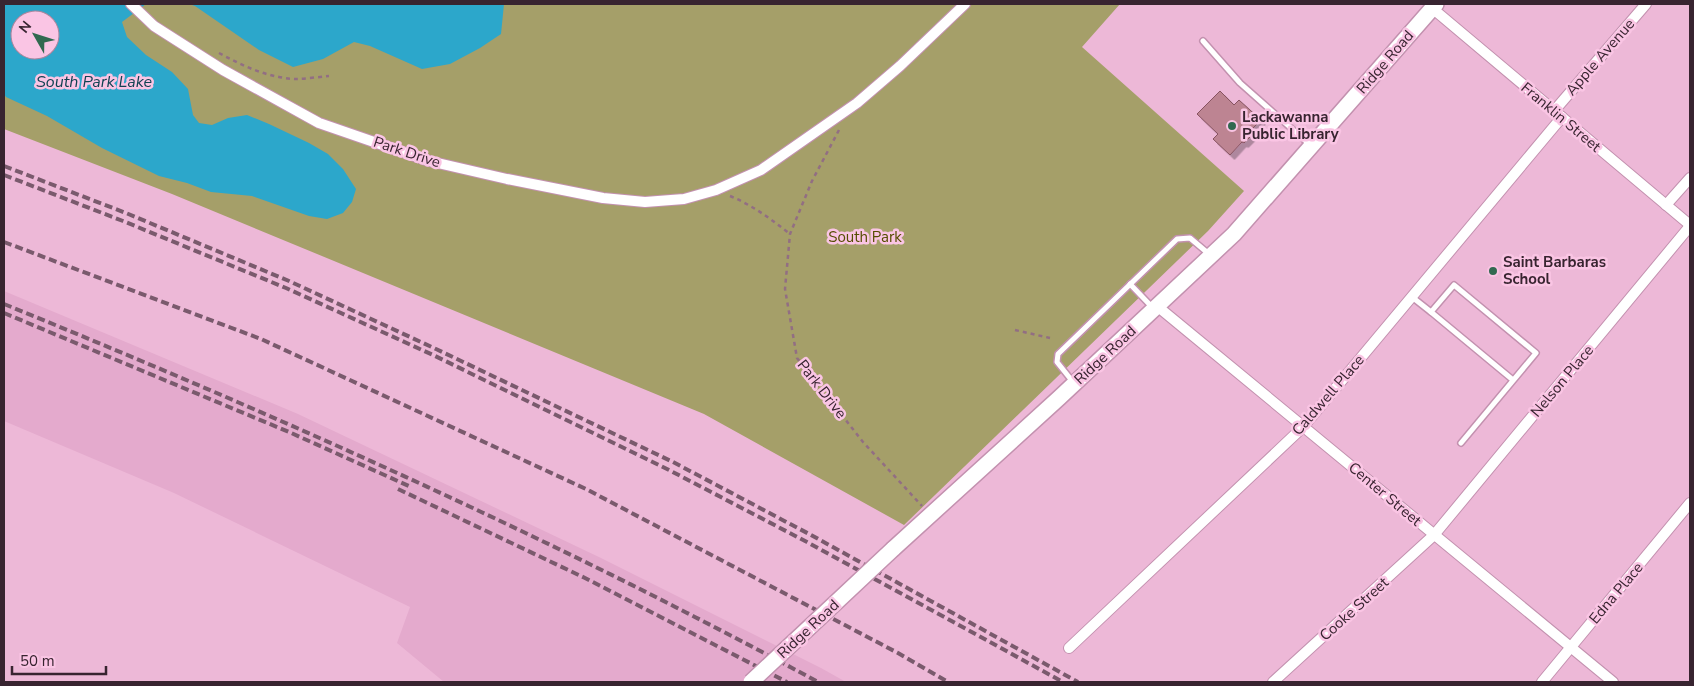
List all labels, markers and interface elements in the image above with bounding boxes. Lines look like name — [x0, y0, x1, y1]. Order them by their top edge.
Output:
north arrow — [10, 10, 60, 60]
street label: Apple Avenue — [1561, 14, 1639, 100]
text: N — [15, 17, 36, 37]
street label: Ridge Road — [1352, 26, 1418, 98]
water label: South Park Lake — [36, 71, 153, 93]
street label: Franklin Street — [1517, 78, 1606, 157]
place label: Lackawanna Public Library — [1242, 107, 1339, 144]
marker: Lackawanna Public Library — [1226, 120, 1238, 132]
street label: Park Drive — [371, 132, 443, 172]
park label: South Park — [828, 227, 902, 247]
place label: Saint Barbaras School — [1503, 252, 1606, 289]
marker: Saint Barbaras School — [1487, 265, 1499, 277]
street label: Ridge Road — [1070, 321, 1140, 389]
street label: Nelson Place — [1526, 341, 1598, 421]
street label: Caldwell Place — [1287, 350, 1369, 440]
street label: Park Drive — [793, 356, 851, 423]
street label: Center Street — [1344, 458, 1426, 531]
street label: Edna Place — [1584, 558, 1648, 628]
street label: Cooke Street — [1315, 572, 1393, 645]
street label: Ridge Road — [773, 595, 843, 663]
scale bar — [12, 644, 106, 676]
text: 50 m — [20, 651, 55, 671]

